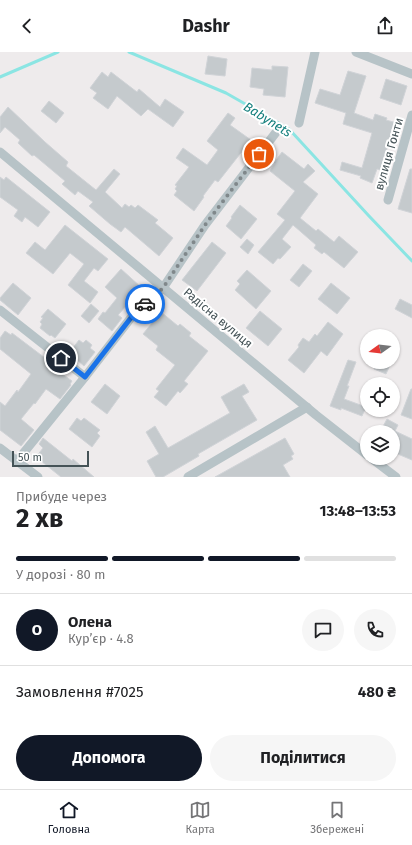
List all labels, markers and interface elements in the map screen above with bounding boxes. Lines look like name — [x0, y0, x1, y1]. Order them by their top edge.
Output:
icon: back — [16, 15, 38, 37]
text: Dashr — [182, 15, 230, 37]
icon: share — [374, 15, 396, 37]
water label: Babynets — [241, 99, 295, 140]
street label: вулиця Гонти — [372, 116, 406, 192]
pin — [242, 137, 276, 171]
icon: bag — [248, 143, 270, 165]
courier — [125, 284, 165, 324]
street label: Радісна вулиця — [181, 285, 255, 351]
icon: car — [134, 293, 156, 315]
north arrow — [360, 329, 400, 369]
map controls — [360, 329, 400, 465]
pin — [44, 341, 78, 375]
icon: home — [50, 347, 72, 369]
button: locate — [360, 377, 400, 417]
button: layers — [360, 425, 400, 465]
scale bar — [12, 449, 89, 468]
text: 50 m — [18, 451, 42, 464]
text: Прибуде через — [16, 489, 107, 504]
text: 13:48–13:53 — [320, 502, 396, 520]
text: 2 хв — [16, 503, 63, 534]
text: У дорозі · 80 m — [16, 567, 105, 582]
button: chat — [302, 609, 344, 651]
button: phone — [354, 609, 396, 651]
text: Олена — [68, 613, 112, 631]
text: О — [32, 621, 42, 639]
text: Кур’єр · 4.8 — [68, 631, 134, 646]
text: Замовлення #7025 — [16, 683, 143, 701]
text: 480 ₴ — [358, 683, 396, 701]
button: Допомога — [16, 735, 202, 781]
button: Поділитися — [210, 735, 396, 781]
tab: Головна — [48, 799, 90, 836]
tab: Карта — [186, 799, 215, 836]
tab: Збережені — [310, 799, 364, 836]

